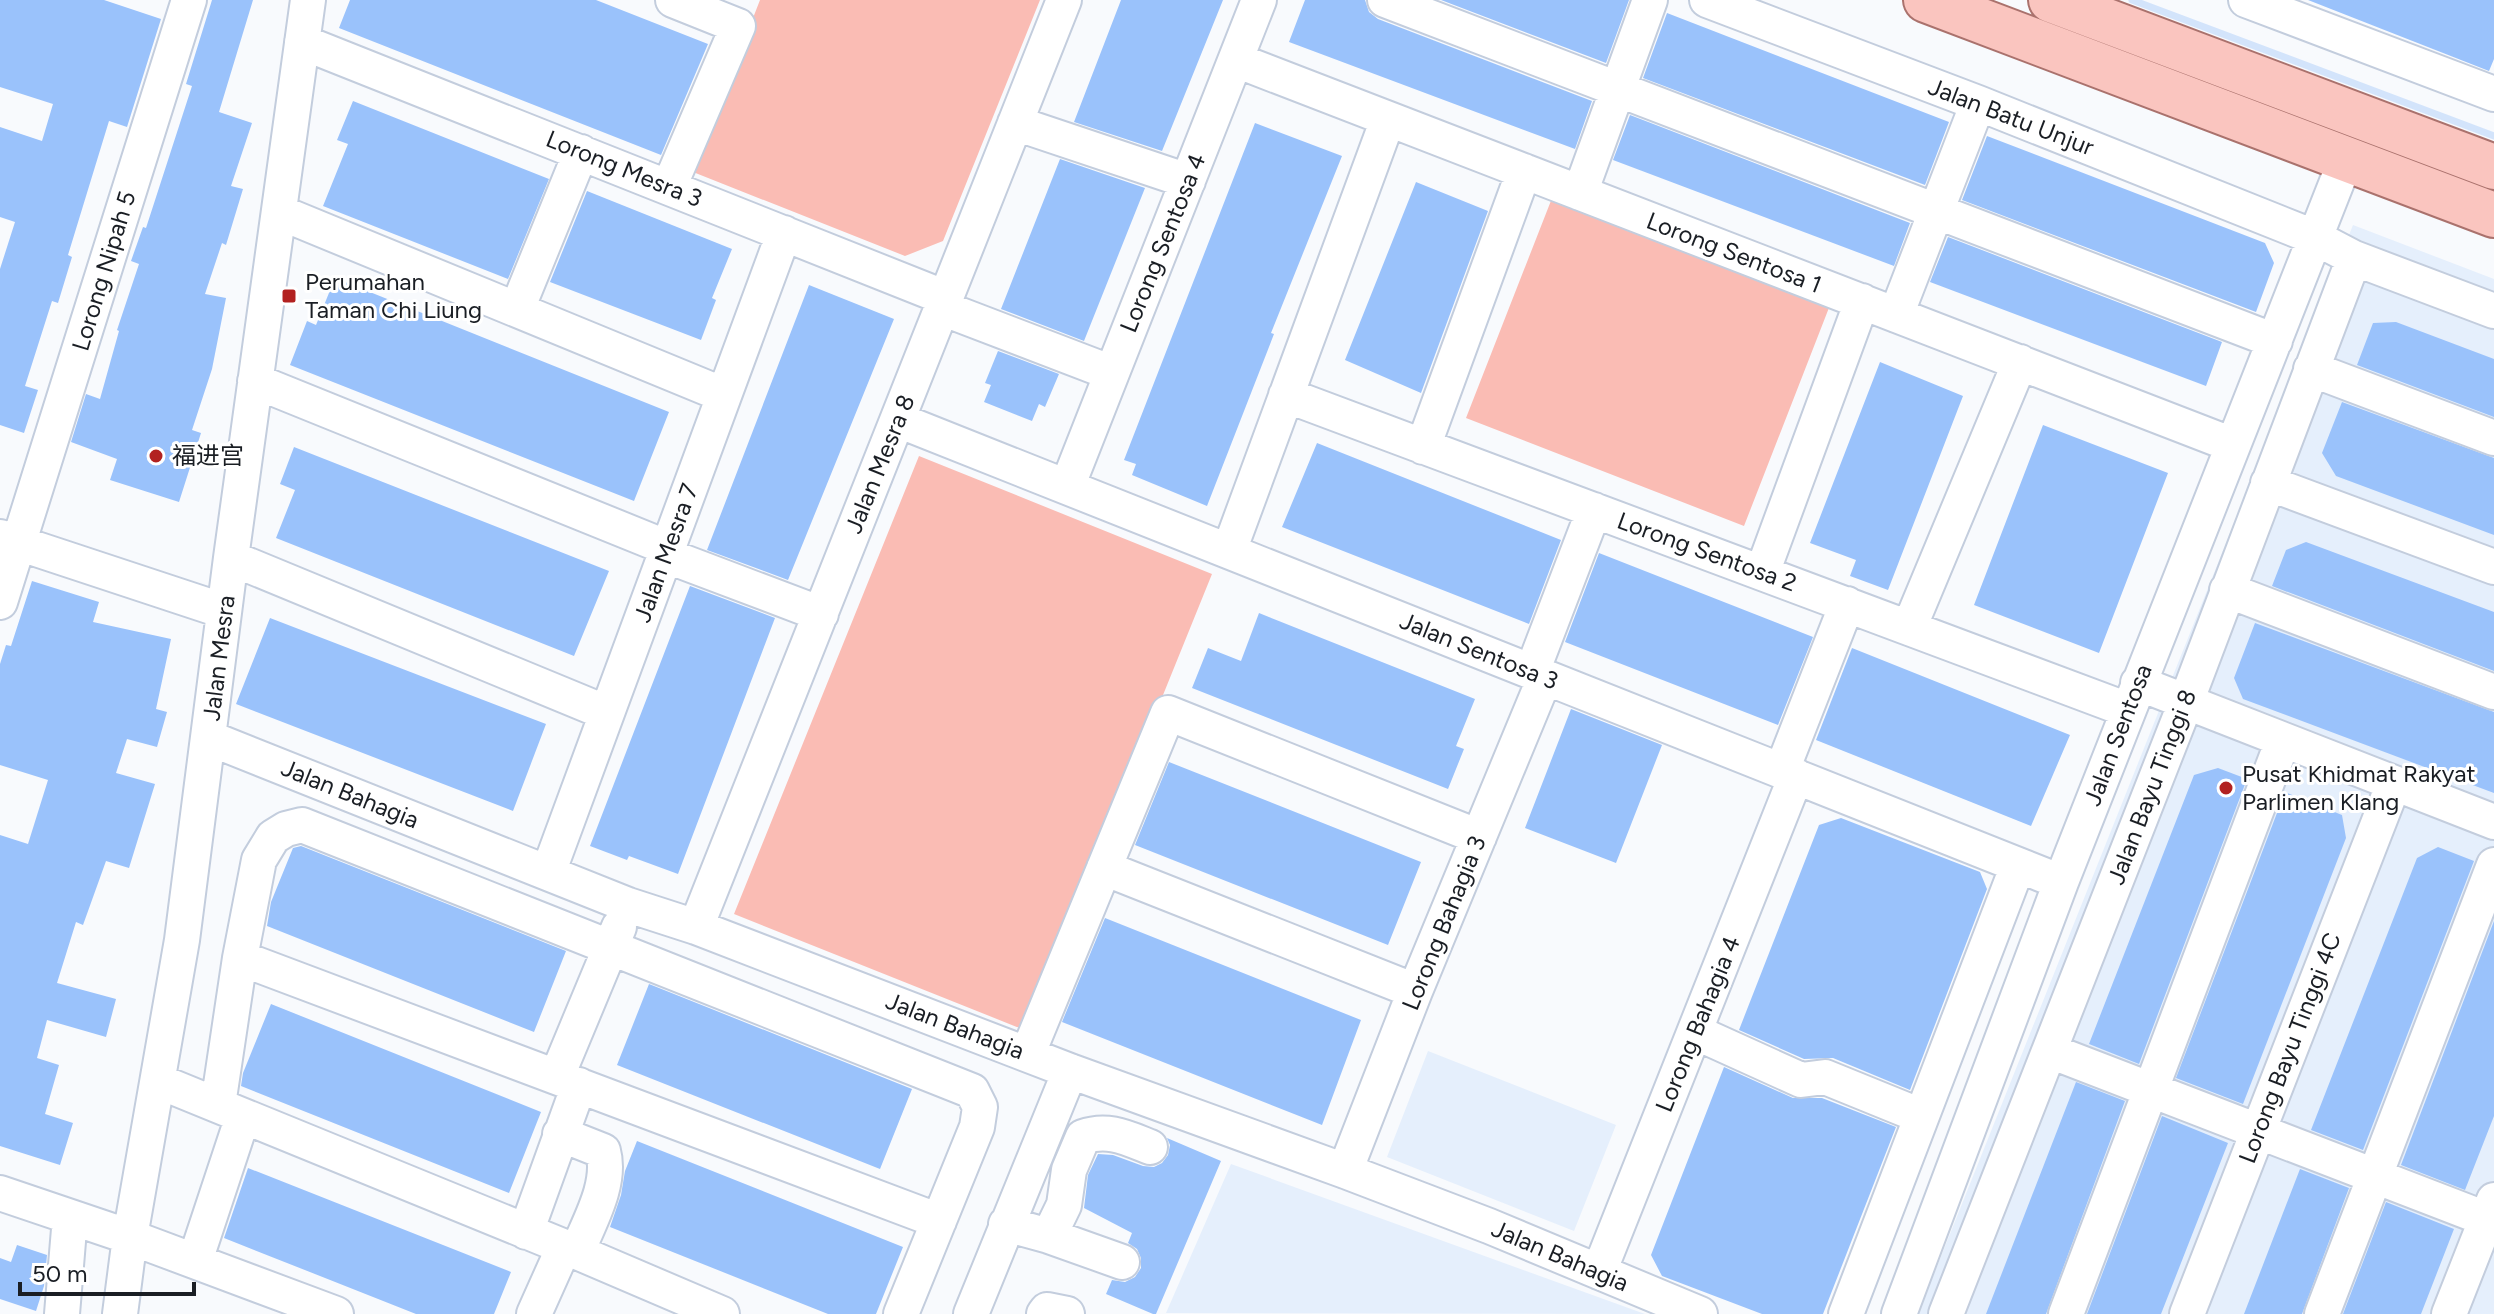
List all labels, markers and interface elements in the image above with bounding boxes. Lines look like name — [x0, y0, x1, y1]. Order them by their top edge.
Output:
street label: Jalan Batu Unjur — [1924, 72, 2098, 161]
street label: Lorong Mesra 3 — [542, 124, 706, 213]
street label: Lorong Sentosa 4 — [1113, 149, 1212, 336]
street label: Lorong Nipah 5 — [65, 187, 142, 354]
street label: Lorong Sentosa 1 — [1642, 206, 1826, 299]
place label: Perumahan Taman Chi Liung — [305, 267, 482, 324]
marker: Perumahan Taman Chi Liung — [280, 287, 298, 305]
street label: Jalan Mesra 8 — [839, 390, 921, 537]
place label: 福进宫 — [172, 441, 244, 470]
marker: 福进宫 — [147, 447, 165, 465]
street label: Jalan Mesra 7 — [627, 480, 704, 626]
street label: Lorong Sentosa 2 — [1614, 506, 1801, 597]
street label: Jalan Mesra — [196, 593, 241, 722]
street label: Jalan Sentosa 3 — [1396, 606, 1563, 695]
street label: Jalan Sentosa — [2077, 660, 2158, 810]
street label: Jalan Bayu Tinggi 8 — [2101, 685, 2202, 889]
street label: Jalan Bahagia — [277, 753, 423, 834]
place label: Pusat Khidmat Rakyat Parlimen Klang — [2242, 759, 2476, 816]
marker: Pusat Khidmat Rakyat Parlimen Klang — [2217, 779, 2235, 797]
street label: Lorong Bahagia 3 — [1395, 831, 1492, 1014]
street label: Lorong Bayu Tinggi 4C — [2232, 928, 2347, 1167]
street label: Lorong Bahagia 4 — [1649, 932, 1746, 1116]
street label: Jalan Bahagia — [882, 986, 1028, 1065]
street label: Jalan Bahagia — [1487, 1214, 1633, 1297]
scale bar — [20, 1246, 194, 1296]
text: 50 m — [32, 1259, 88, 1288]

